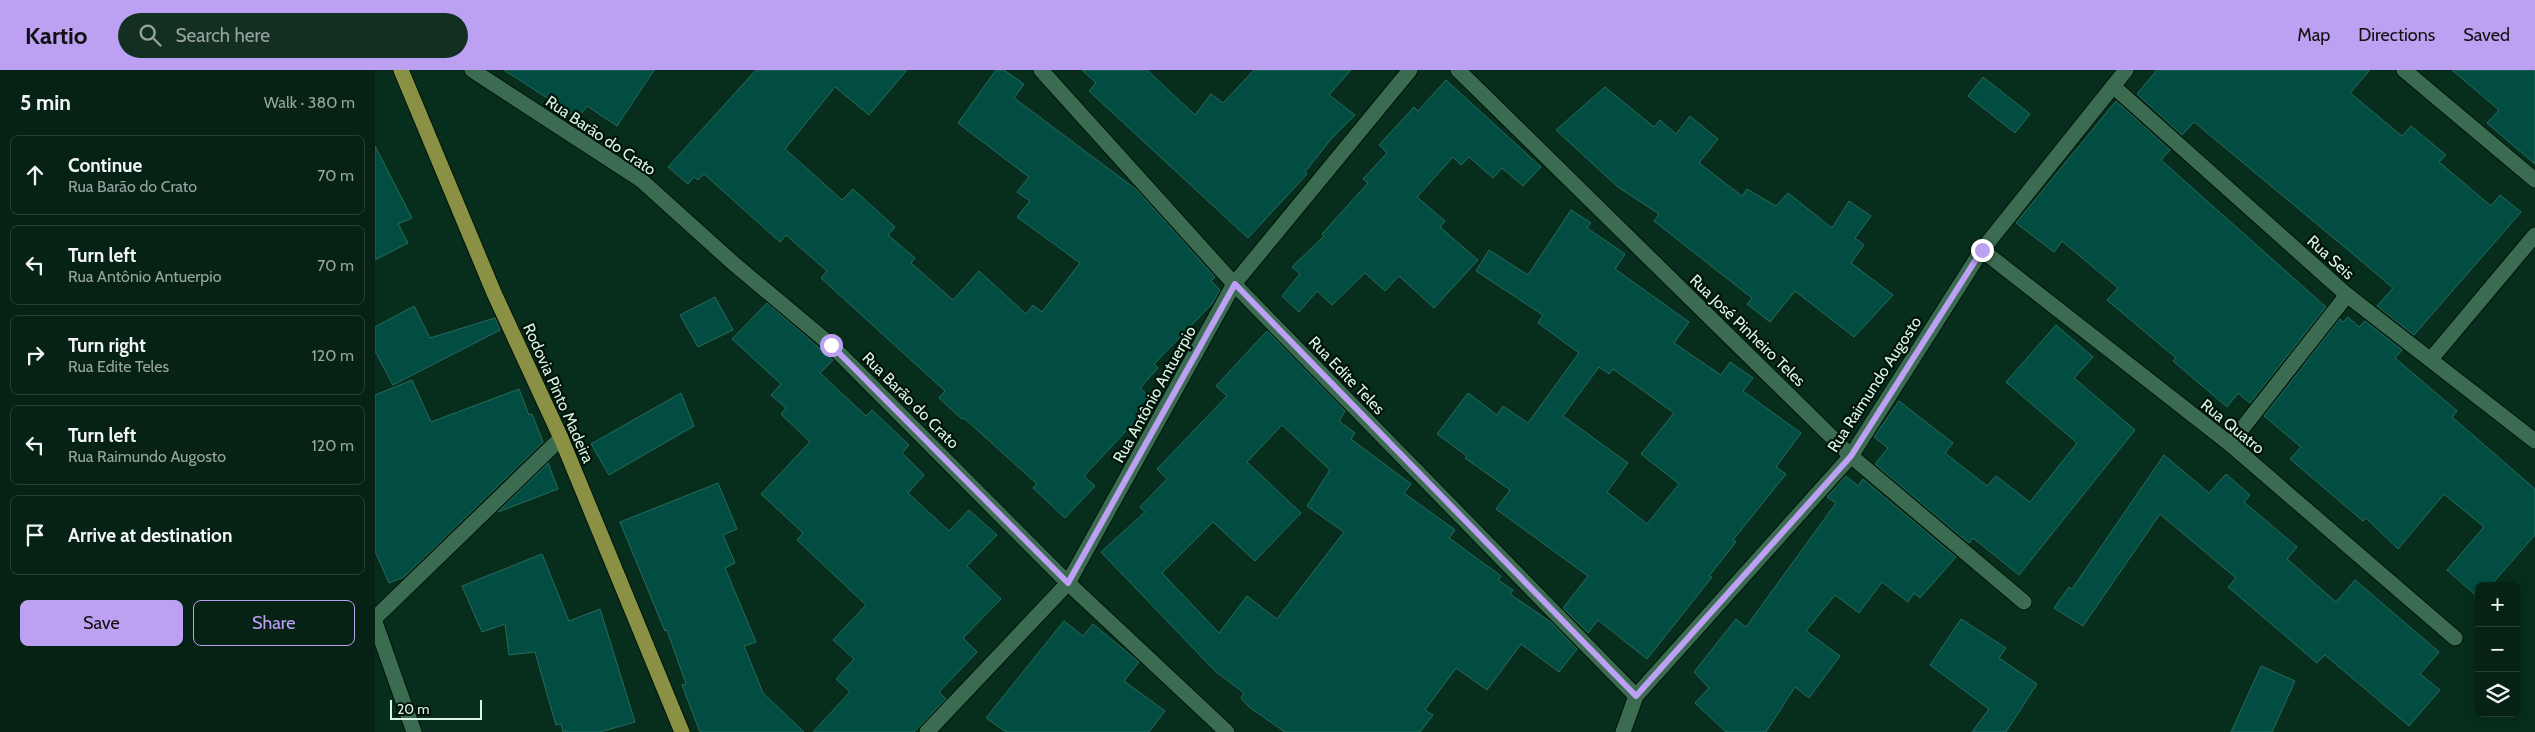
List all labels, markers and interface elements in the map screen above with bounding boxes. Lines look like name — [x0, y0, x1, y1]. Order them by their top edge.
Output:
search box — [118, 13, 468, 58]
text: Kartio — [25, 21, 88, 50]
icon: search — [136, 21, 164, 49]
text: Search here — [176, 24, 270, 47]
text: Map — [2297, 24, 2330, 46]
text: Directions — [2358, 24, 2435, 46]
text: Saved — [2463, 24, 2510, 46]
text: 5 min — [20, 90, 71, 115]
street label: Rua Barão do Crato — [542, 91, 660, 179]
text: Walk · 380 m — [264, 93, 355, 112]
text: Continue — [68, 154, 142, 177]
icon: ahead — [21, 161, 49, 189]
text: 70 m — [317, 166, 354, 185]
text: Rua Barão do Crato — [68, 177, 197, 196]
street label: Rua Seis — [2303, 231, 2358, 284]
route end — [1971, 239, 1994, 262]
text: Turn left — [68, 244, 136, 267]
icon: left — [21, 251, 49, 279]
text: 70 m — [317, 256, 354, 275]
text: Rua Antônio Antuerpio — [68, 267, 221, 286]
street label: Rua José Pinheiro Teles — [1686, 270, 1810, 391]
street label: Rua Raimundo Augosto — [1823, 313, 1926, 456]
street label: Rodovia Pinto Madeira — [519, 320, 598, 466]
street label: Rua Antônio Antuerpio — [1109, 322, 1200, 466]
street label: Rua Edite Teles — [1305, 332, 1389, 419]
text: Turn right — [68, 334, 146, 357]
route start — [820, 334, 843, 357]
icon: right — [21, 341, 49, 369]
text: 120 m — [312, 346, 354, 365]
street label: Rua Barão do Crato — [858, 348, 963, 453]
text: Rua Edite Teles — [68, 357, 169, 376]
street label: Rua Quatro — [2197, 395, 2268, 458]
text: Turn left — [68, 424, 136, 447]
icon: left — [21, 431, 49, 459]
text: 120 m — [312, 436, 354, 455]
text: Rua Raimundo Augosto — [68, 447, 226, 466]
icon: arrive — [21, 521, 49, 549]
text: Arrive at destination — [68, 524, 232, 547]
map controls — [2475, 582, 2520, 717]
button: + — [2475, 582, 2520, 627]
button: Save — [20, 600, 183, 646]
button: Share — [193, 600, 355, 646]
button: − — [2475, 627, 2520, 672]
button: layers — [2475, 672, 2520, 717]
scale bar — [390, 697, 483, 720]
text: 20 m — [397, 700, 430, 718]

